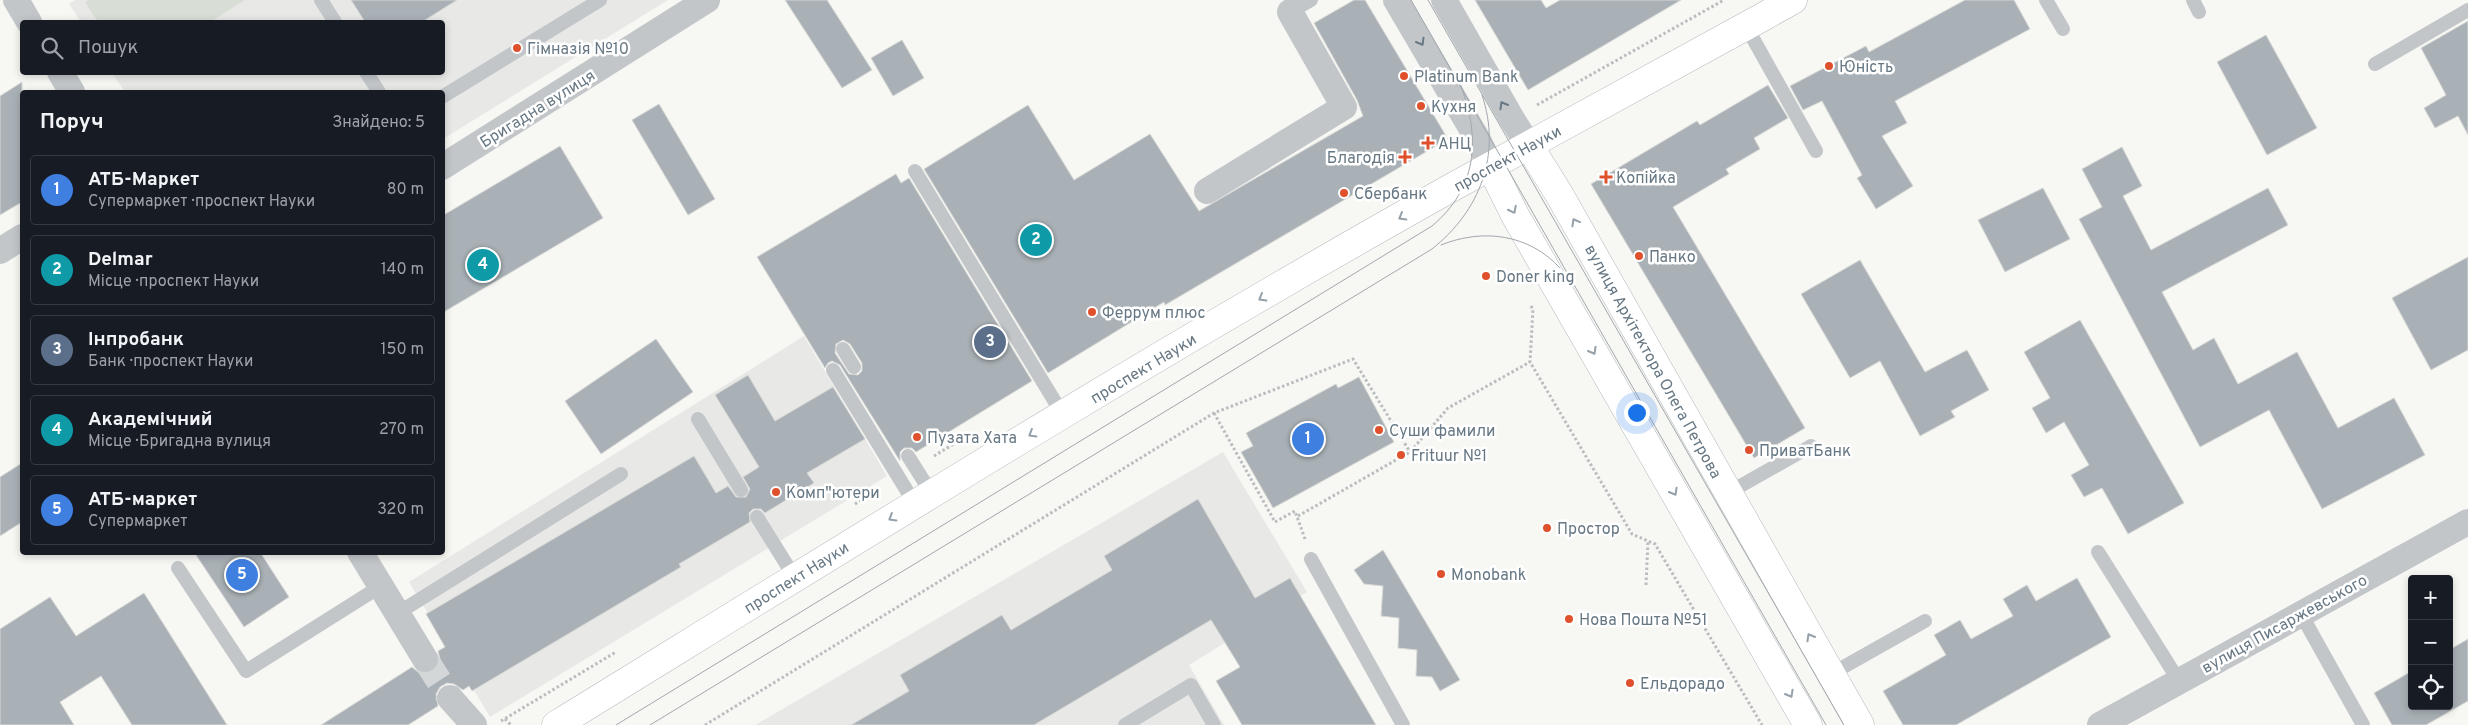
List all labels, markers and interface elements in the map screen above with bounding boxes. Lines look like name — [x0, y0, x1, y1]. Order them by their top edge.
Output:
search box — [20, 20, 445, 75]
icon: search — [38, 34, 66, 62]
text: Пошук — [78, 36, 138, 60]
one-way arrow — [1414, 37, 1424, 46]
place label: Гімназія №10 — [527, 40, 629, 60]
marker: Гімназія №10 — [511, 42, 523, 54]
place label: Юність — [1839, 58, 1893, 78]
marker: Юність — [1823, 60, 1835, 72]
street label: Бригадна вулиця — [477, 66, 599, 153]
place label: Platinum Bank — [1414, 68, 1518, 88]
marker: Platinum Bank — [1398, 70, 1410, 82]
place label: Кухня — [1431, 98, 1476, 118]
marker: Кухня — [1415, 100, 1427, 112]
one-way arrow — [1500, 101, 1510, 110]
text: Поруч — [40, 109, 104, 136]
text: Знайдено: 5 — [332, 113, 425, 133]
street label: проспект Науки — [1451, 122, 1565, 198]
place label: АНЦ — [1438, 135, 1471, 155]
marker: АНЦ — [1422, 137, 1434, 149]
place label: Благодія — [1327, 149, 1395, 169]
marker: Благодія — [1399, 151, 1411, 163]
text: АТБ-Маркет — [88, 168, 199, 192]
place label: Копійка — [1616, 169, 1676, 189]
marker: Копійка — [1600, 171, 1612, 183]
text: 1 — [54, 180, 60, 200]
text: 80 m — [387, 180, 424, 200]
place label: Сбербанк — [1354, 185, 1427, 205]
marker: Сбербанк — [1338, 187, 1350, 199]
text: Супермаркет · проспект Науки — [88, 192, 315, 212]
one-way arrow — [1506, 205, 1516, 214]
one-way arrow — [1399, 210, 1408, 220]
one-way arrow — [1571, 218, 1581, 227]
pin: 2 — [1020, 221, 1052, 259]
street label: вулиця Архітектора Олега Петрова — [1579, 241, 1725, 483]
pin: 4 — [467, 246, 499, 284]
text: Delmar — [88, 248, 153, 272]
place label: Панко — [1649, 248, 1696, 268]
marker: Панко — [1633, 250, 1645, 262]
text: 2 — [52, 260, 62, 280]
text: 140 m — [381, 260, 424, 280]
place label: Doner king — [1496, 268, 1574, 288]
marker: Doner king — [1480, 270, 1492, 282]
text: Місце · проспект Науки — [88, 272, 259, 292]
one-way arrow — [1258, 292, 1267, 302]
place label: Феррум плюс — [1102, 304, 1205, 324]
marker: Феррум плюс — [1086, 306, 1098, 318]
pin: 3 — [974, 323, 1006, 361]
text: Інпробанк — [88, 328, 184, 352]
street label: проспект Науки — [1087, 330, 1201, 409]
text: 3 — [52, 340, 62, 360]
text: 150 m — [381, 340, 424, 360]
one-way arrow — [1587, 346, 1597, 355]
text: Банк · проспект Науки — [88, 352, 253, 372]
your location — [1624, 400, 1650, 426]
text: Академічний — [88, 408, 213, 432]
text: 4 — [52, 420, 62, 440]
text: 270 m — [379, 420, 424, 440]
pin: 1 — [1292, 420, 1324, 458]
place label: Суши фамили — [1389, 422, 1496, 442]
marker: Суши фамили — [1373, 424, 1385, 436]
one-way arrow — [1028, 428, 1037, 438]
place label: Пузата Хата — [927, 429, 1017, 449]
marker: Пузата Хата — [911, 431, 923, 443]
text: Місце · Бригадна вулиця — [88, 432, 271, 452]
place label: ПриватБанк — [1759, 442, 1851, 462]
marker: ПриватБанк — [1743, 444, 1755, 456]
place label: Frituur №1 — [1411, 447, 1487, 467]
marker: Frituur №1 — [1395, 449, 1407, 461]
place label: Комп"ютери — [786, 484, 880, 504]
marker: Комп"ютери — [770, 486, 782, 498]
one-way arrow — [1668, 487, 1678, 496]
text: АТБ-маркет — [88, 488, 197, 512]
text: 5 — [52, 500, 62, 520]
text: 320 m — [377, 500, 424, 520]
text: Супермаркет — [88, 512, 188, 532]
one-way arrow — [889, 512, 898, 522]
place label: Простор — [1557, 520, 1620, 540]
marker: Простор — [1541, 522, 1553, 534]
street label: проспект Науки — [741, 538, 853, 619]
pin: 5 — [226, 556, 258, 594]
place label: Monobank — [1451, 566, 1526, 586]
marker: Monobank — [1435, 568, 1447, 580]
street label: вулиця Писаржевського — [2199, 571, 2371, 679]
map controls — [2408, 575, 2453, 710]
button: + — [2408, 575, 2453, 620]
place label: Нова Пошта №51 — [1579, 611, 1708, 631]
marker: Нова Пошта №51 — [1563, 613, 1575, 625]
button: − — [2408, 620, 2453, 665]
one-way arrow — [1806, 634, 1816, 643]
button: locate — [2408, 665, 2453, 710]
place label: Ельдорадо — [1640, 675, 1725, 695]
marker: Ельдорадо — [1624, 677, 1636, 689]
one-way arrow — [1783, 689, 1793, 698]

